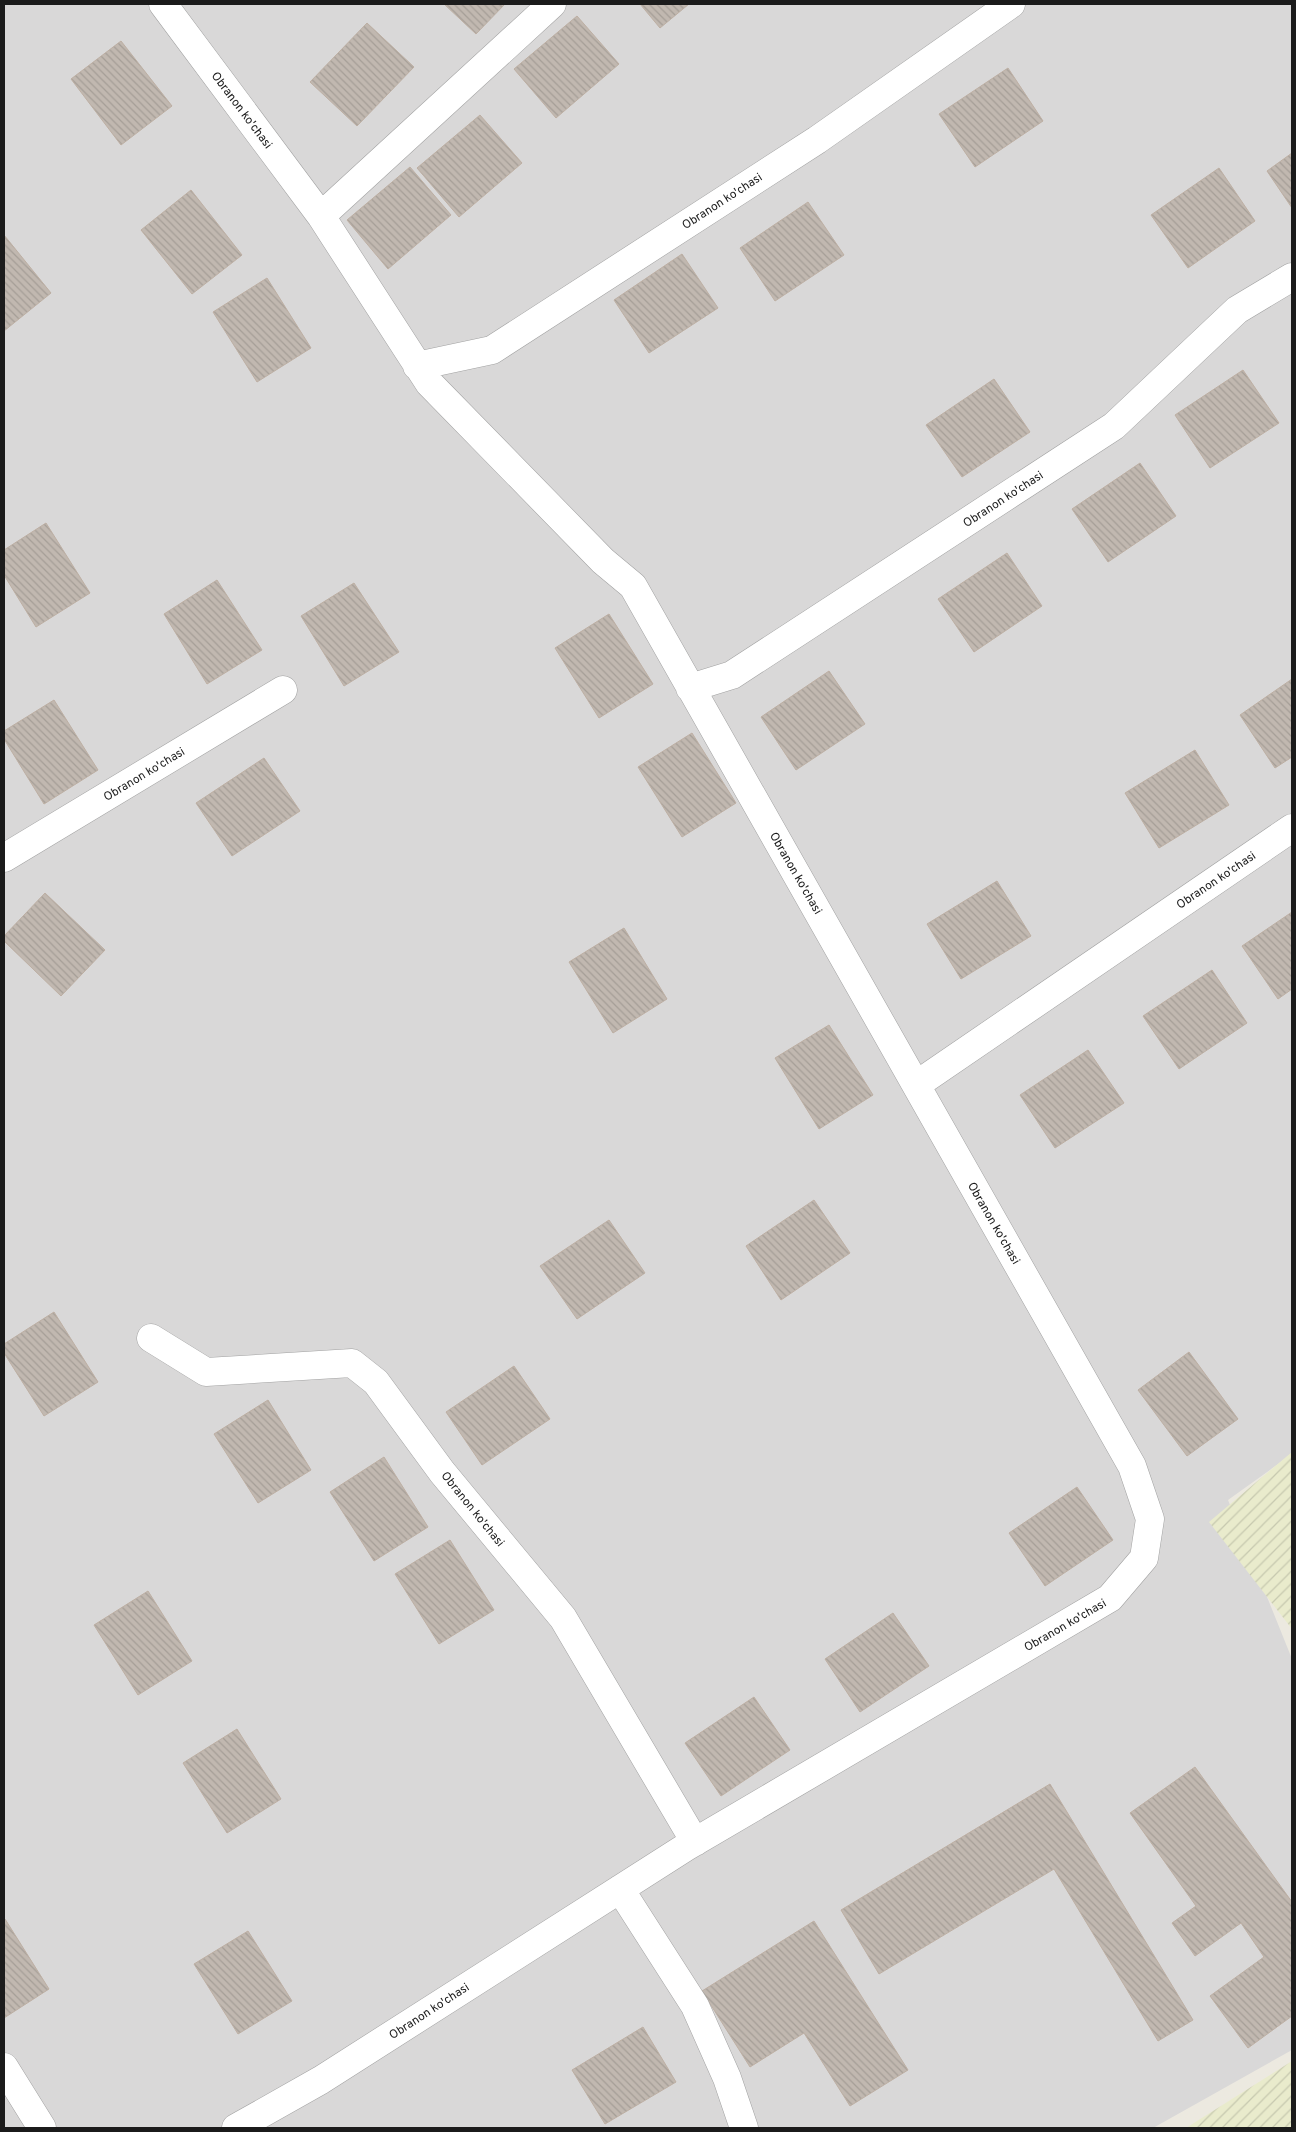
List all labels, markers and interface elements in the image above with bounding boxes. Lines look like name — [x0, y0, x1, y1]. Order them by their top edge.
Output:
street label: Obranon ko'chasi — [207, 69, 275, 152]
street label: Obranon ko'chasi — [679, 170, 766, 234]
street label: Obranon ko'chasi — [960, 468, 1047, 532]
street label: Obranon ko'chasi — [101, 744, 188, 806]
street label: Obranon ko'chasi — [765, 829, 825, 918]
street label: Obranon ko'chasi — [1174, 848, 1259, 913]
street label: Obranon ko'chasi — [963, 1179, 1023, 1268]
street label: Obranon ko'chasi — [437, 1469, 508, 1551]
street label: Obranon ko'chasi — [1021, 1596, 1110, 1656]
street label: Obranon ko'chasi — [386, 1980, 473, 2044]

